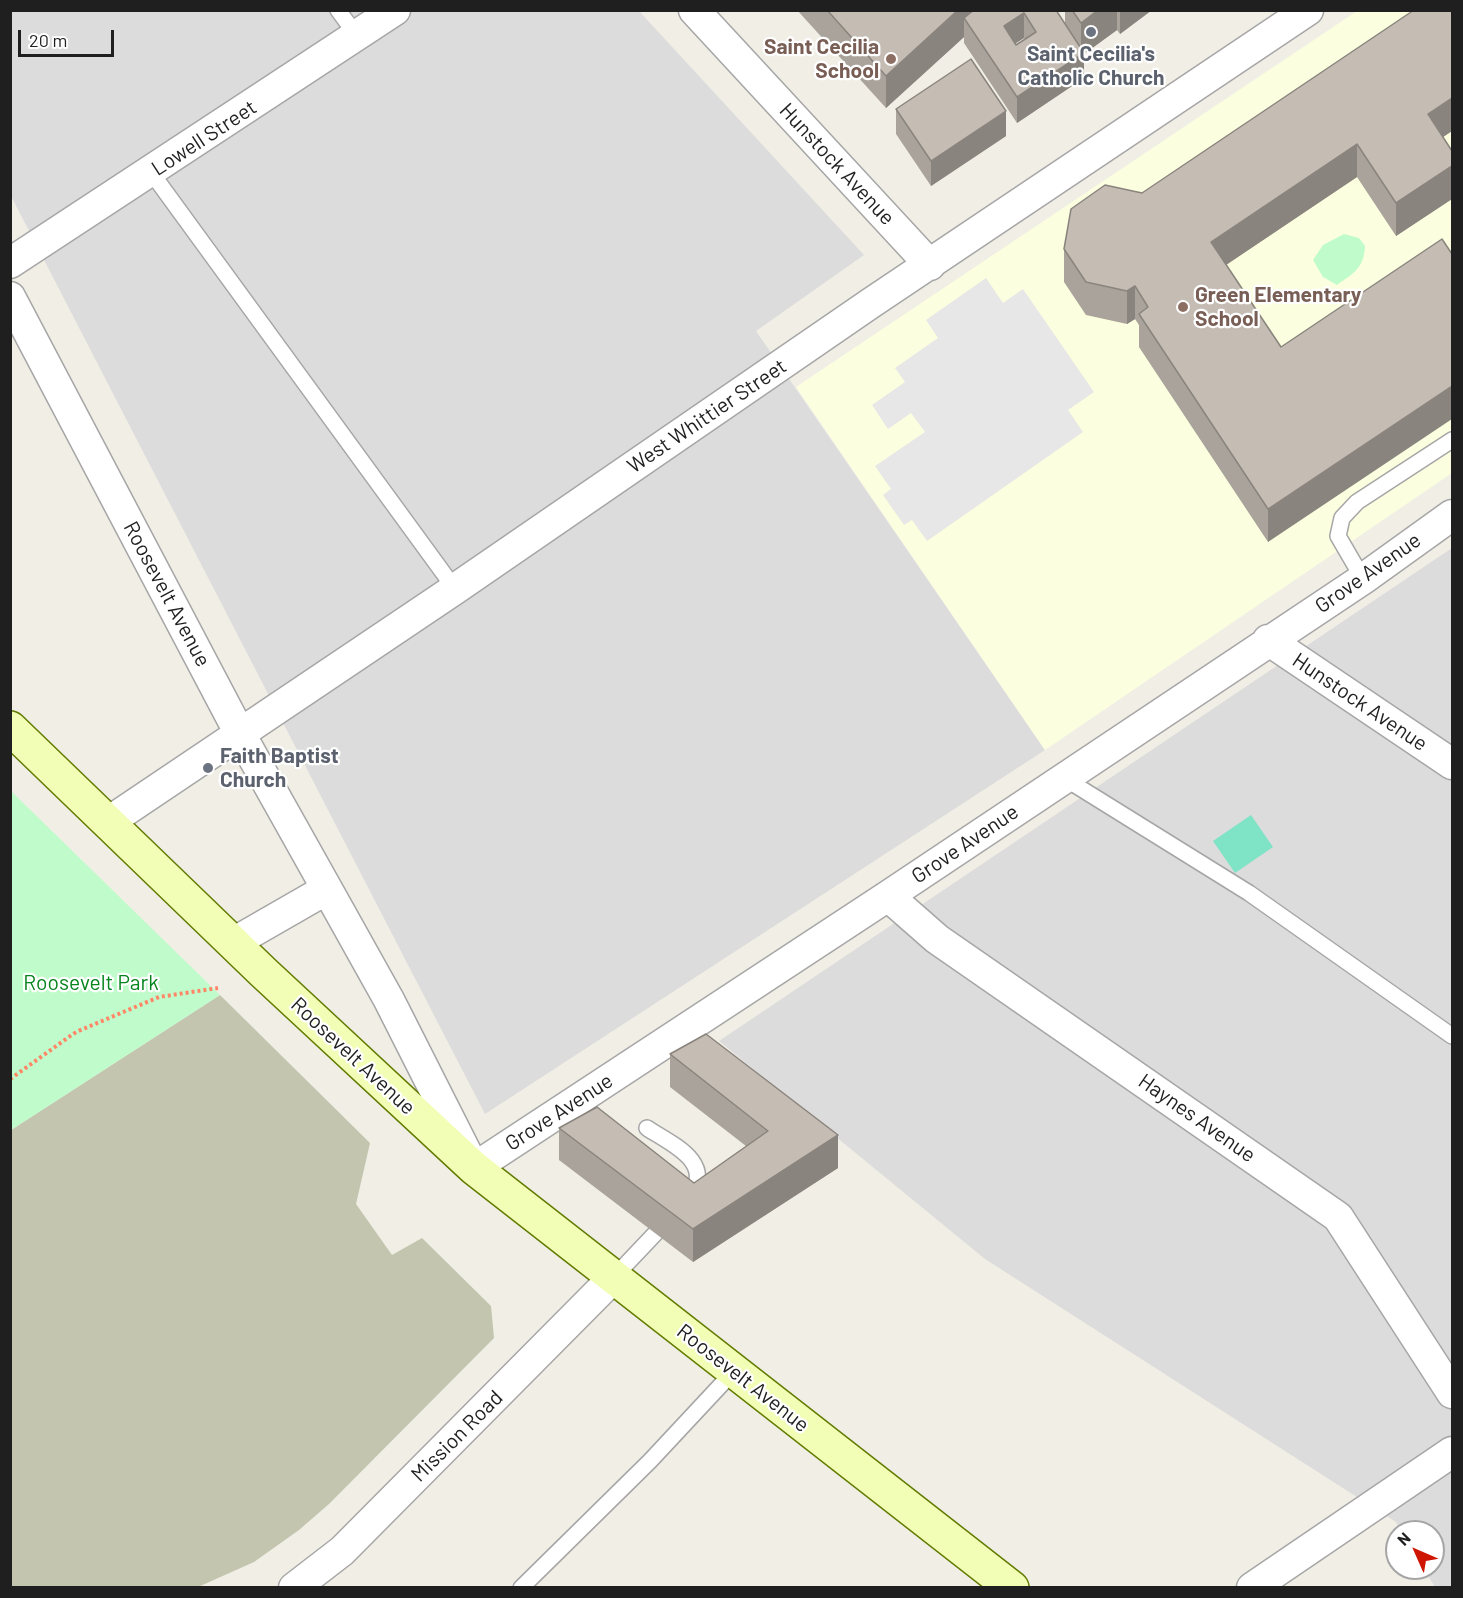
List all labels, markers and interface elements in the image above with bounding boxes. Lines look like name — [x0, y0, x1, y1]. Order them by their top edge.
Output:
scale bar — [21, 18, 117, 56]
marker: Saint Cecilia's Catholic Church — [1084, 25, 1098, 39]
text: 20 m — [29, 29, 67, 51]
place label: Saint Cecilia School — [764, 34, 879, 84]
place label: Saint Cecilia's Catholic Church — [1018, 41, 1164, 91]
marker: Saint Cecilia School — [884, 52, 898, 66]
street label: Lowell Street — [147, 95, 261, 181]
street label: Hunstock Avenue — [774, 98, 900, 230]
place label: Green Elementary School — [1195, 282, 1361, 332]
marker: Green Elementary School — [1176, 300, 1190, 314]
street label: West Whittier Street — [623, 353, 791, 479]
street label: Roosevelt Avenue — [118, 517, 216, 671]
street label: Grove Avenue — [1310, 527, 1426, 619]
street label: Hunstock Avenue — [1288, 648, 1432, 756]
place label: Faith Baptist Church — [220, 743, 339, 793]
marker: Faith Baptist Church — [201, 761, 215, 775]
street label: Grove Avenue — [907, 799, 1023, 889]
park label: Roosevelt Park — [23, 970, 159, 996]
street label: Roosevelt Avenue — [286, 992, 420, 1120]
street label: Grove Avenue — [500, 1068, 618, 1156]
street label: Haynes Avenue — [1134, 1068, 1260, 1168]
street label: Roosevelt Avenue — [672, 1319, 814, 1437]
street label: Mission Road — [406, 1385, 508, 1487]
north arrow — [1385, 1520, 1445, 1580]
text: N — [1393, 1528, 1414, 1549]

